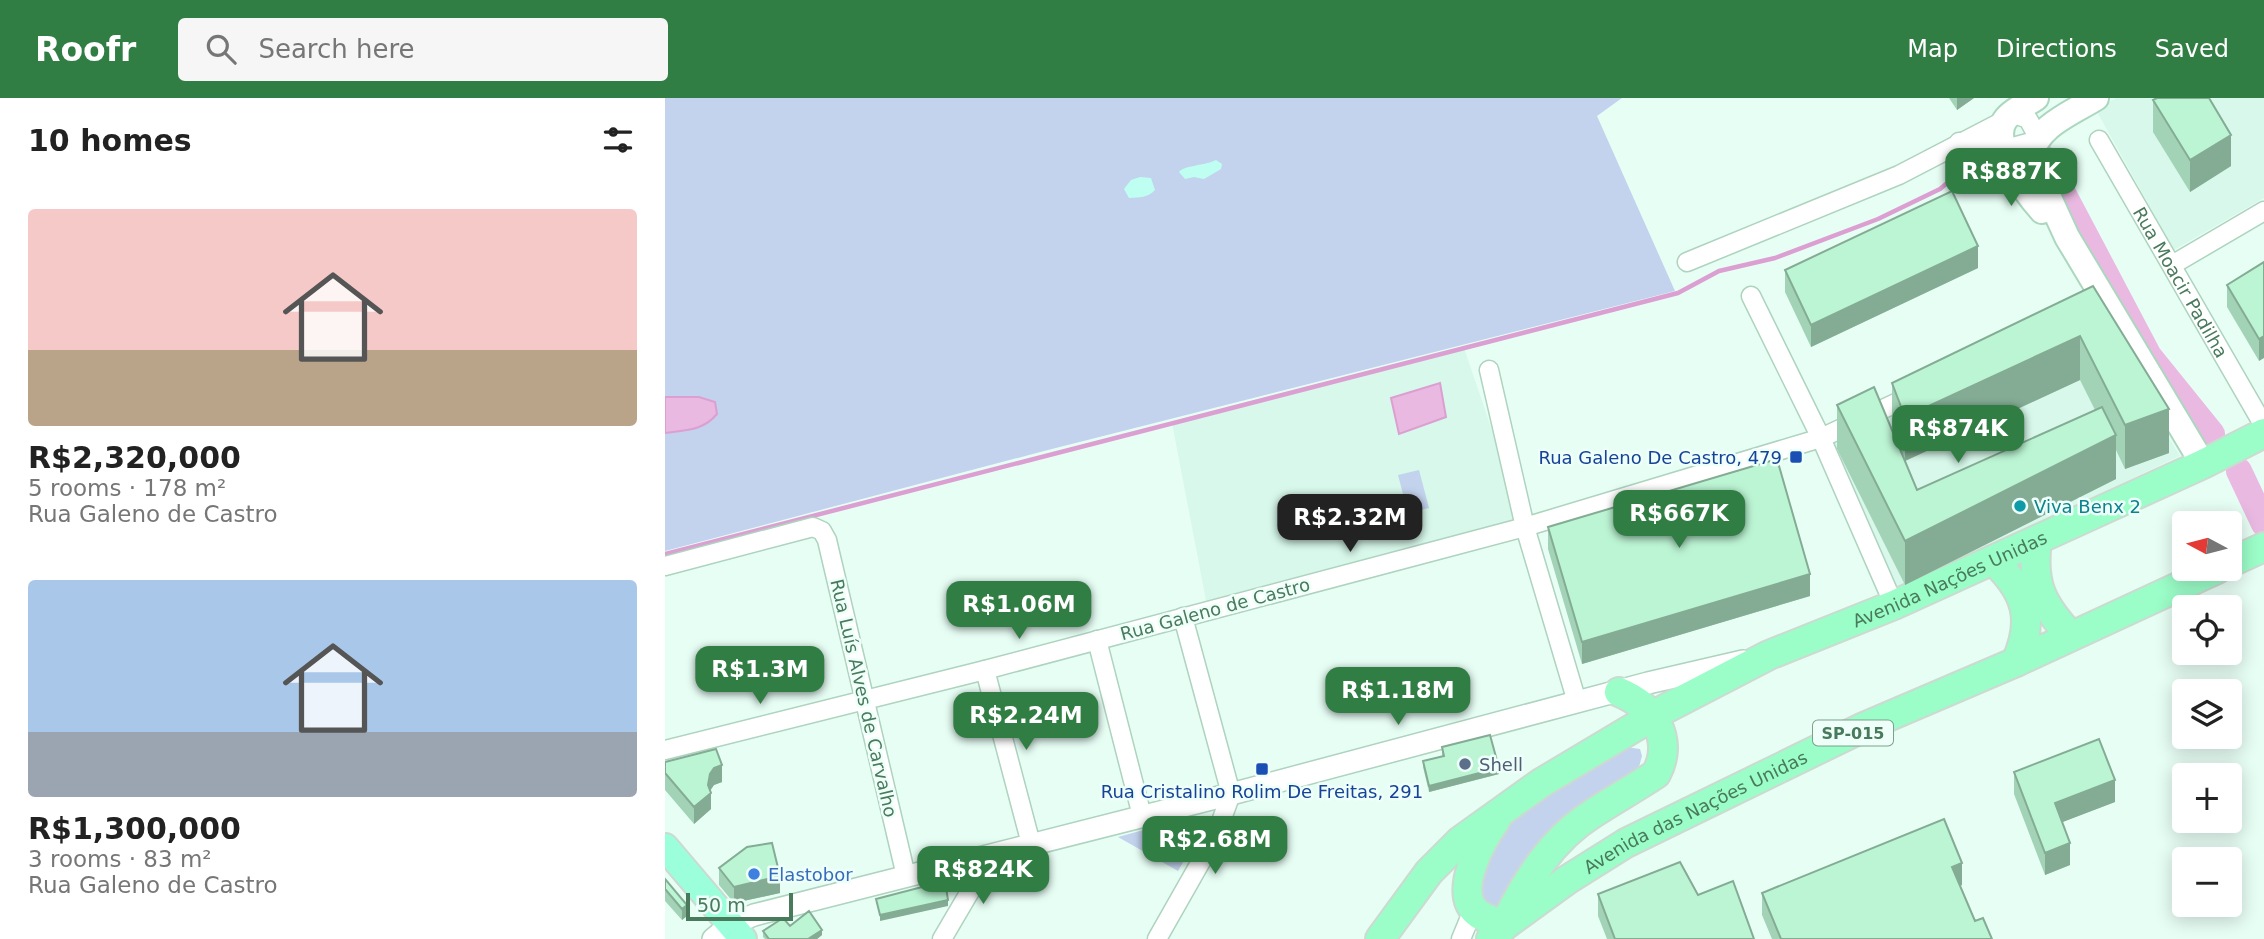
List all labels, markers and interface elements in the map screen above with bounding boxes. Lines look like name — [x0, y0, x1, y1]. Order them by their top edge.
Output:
search box — [178, 18, 668, 81]
text: Roofr — [35, 30, 136, 69]
icon: search — [202, 30, 240, 68]
text: Search here — [258, 34, 415, 64]
text: Map — [1907, 35, 1958, 63]
text: Directions — [1996, 35, 2117, 63]
text: Saved — [2155, 35, 2229, 63]
icon: filters — [599, 121, 637, 159]
text: 10 homes — [28, 123, 192, 158]
pin: R$887K — [1954, 148, 2068, 208]
text: R$887K — [1961, 158, 2061, 184]
street label: Rua Moacir Padilha — [2129, 203, 2233, 361]
icon: home — [270, 254, 396, 380]
pin: R$874K — [1901, 406, 2015, 465]
text: R$874K — [1908, 415, 2008, 441]
text: R$2,320,000 — [28, 440, 241, 475]
place label: Rua Galeno De Castro, 479 — [1538, 447, 1782, 468]
marker: Rua Galeno De Castro, 479 — [1788, 449, 1804, 465]
text: 5 rooms · 178 m² — [28, 475, 226, 501]
pin: R$667K — [1622, 490, 1736, 550]
pin: R$2.32M — [1285, 494, 1415, 554]
place label: Viva Benx 2 — [2034, 496, 2141, 517]
marker: Viva Benx 2 — [2012, 498, 2028, 514]
text: R$667K — [1629, 500, 1729, 526]
text: Rua Galeno de Castro — [28, 501, 278, 527]
text: R$2.32M — [1293, 504, 1407, 530]
north arrow — [2172, 511, 2242, 581]
map controls — [2172, 511, 2242, 917]
street label: Avenida Nações Unidas — [1849, 526, 2050, 631]
street label: Rua Galeno de Castro — [1118, 574, 1312, 644]
street label: Rua Luís Alves de Carvalho — [826, 577, 902, 819]
pin: R$1.06M — [954, 582, 1084, 641]
text: R$1.06M — [962, 591, 1076, 617]
button: locate — [2172, 595, 2242, 665]
icon: home — [270, 625, 396, 751]
pin: R$1.3M — [703, 646, 817, 706]
text: R$1.3M — [711, 656, 809, 682]
pin: R$1.18M — [1333, 668, 1463, 727]
text: R$1.18M — [1341, 677, 1455, 703]
button: layers — [2172, 679, 2242, 749]
pin: R$2.24M — [961, 692, 1091, 752]
text: R$2.24M — [969, 702, 1083, 728]
road number: SP-015 — [1813, 720, 1893, 746]
street label: Avenida das Nações Unidas — [1580, 746, 1810, 878]
place label: Shell — [1479, 754, 1523, 775]
marker: Shell — [1457, 756, 1473, 772]
marker: Rua Cristalino Rolim De Freitas, 291 — [1254, 761, 1270, 777]
button: + — [2172, 763, 2242, 833]
place label: Rua Cristalino Rolim De Freitas, 291 — [1101, 781, 1423, 802]
text: R$1,300,000 — [28, 811, 241, 846]
pin: R$2.68M — [1150, 816, 1280, 876]
text: R$2.68M — [1158, 826, 1272, 852]
text: 3 rooms · 83 m² — [28, 846, 212, 872]
pin: R$824K — [926, 846, 1040, 906]
button: − — [2172, 847, 2242, 917]
text: R$824K — [933, 856, 1033, 882]
place label: Elastobor — [768, 864, 853, 885]
marker: Elastobor — [746, 866, 762, 882]
text: Rua Galeno de Castro — [28, 872, 278, 898]
scale bar — [686, 890, 793, 922]
text: 50 m — [697, 894, 746, 916]

